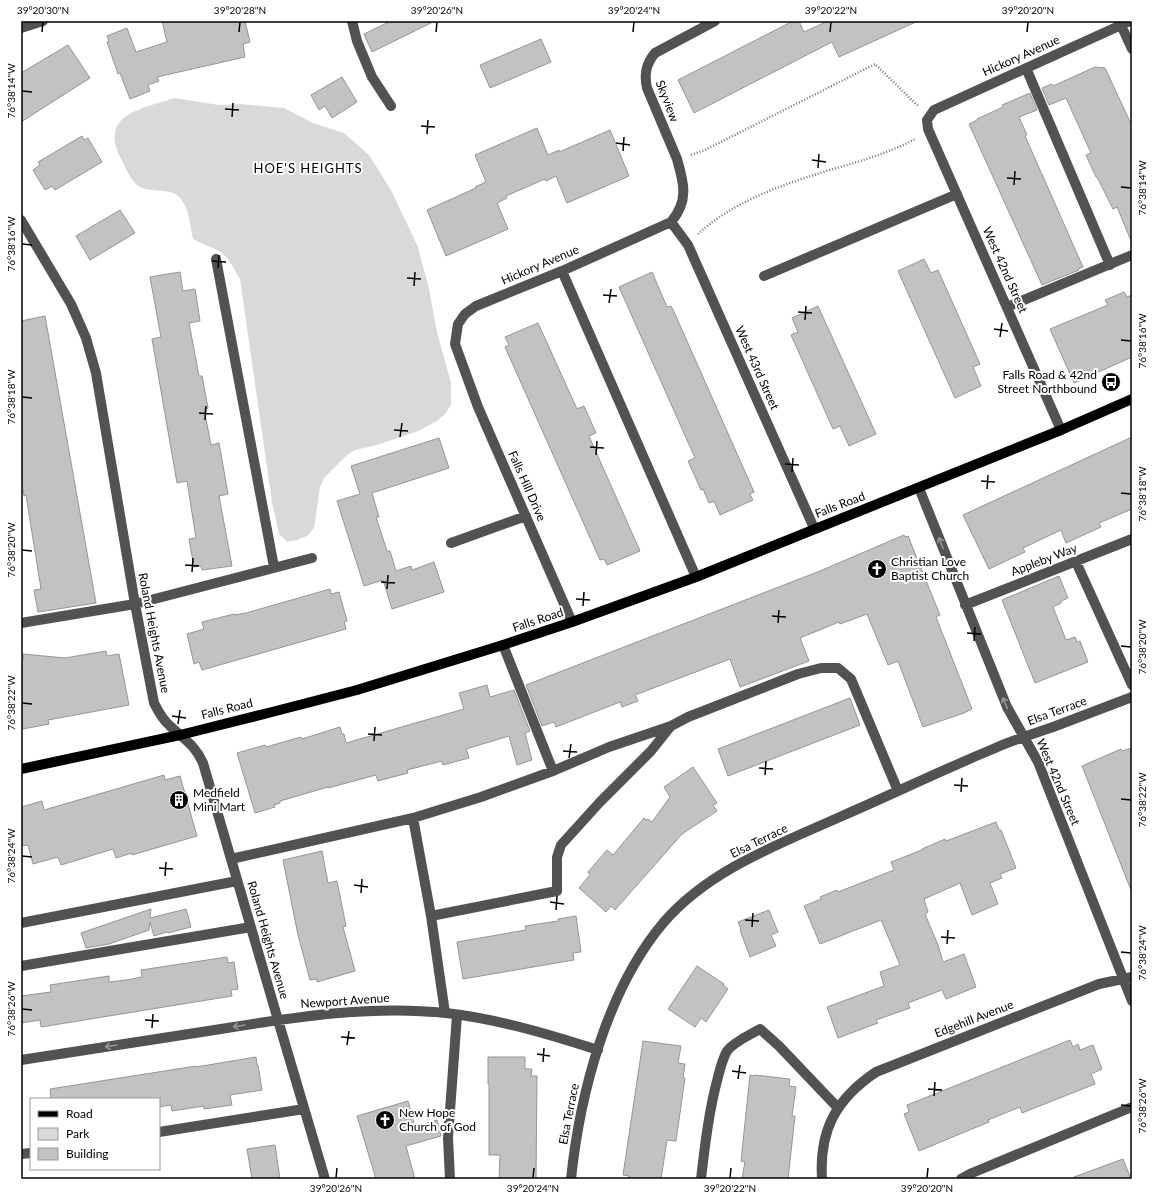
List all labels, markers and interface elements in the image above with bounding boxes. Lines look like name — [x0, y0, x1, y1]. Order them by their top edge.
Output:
text: 39°20'30"N — [17, 4, 69, 16]
text: 39°20'28"N — [214, 4, 266, 16]
text: 39°20'26"N — [411, 4, 463, 16]
text: 39°20'24"N — [608, 4, 660, 16]
text: 39°20'22"N — [805, 4, 857, 16]
text: 39°20'20"N — [1002, 4, 1054, 16]
street label: Hickory Avenue — [980, 32, 1062, 79]
text: 76°38'14"W — [5, 63, 17, 119]
street label: Skyview — [653, 78, 682, 124]
district label: HOE'S HEIGHTS — [253, 160, 363, 176]
text: 76°38'14"W — [1136, 160, 1148, 216]
text: 76°38'16"W — [5, 216, 17, 272]
street label: West 42nd Street — [980, 224, 1031, 316]
street label: Hickory Avenue — [499, 241, 581, 288]
text: 76°38'16"W — [1136, 313, 1148, 369]
street label: West 43rd Street — [732, 324, 783, 413]
place label: Falls Road & 42nd Street Northbound — [998, 367, 1097, 396]
text: 76°38'18"W — [5, 369, 17, 425]
bus stop icon: Falls Road & 42nd Street Northbound — [1100, 371, 1122, 393]
street label: Falls Hill Drive — [505, 448, 550, 523]
text: 76°38'18"W — [1136, 466, 1148, 522]
street label: Falls Road — [813, 488, 867, 521]
text: 76°38'20"W — [5, 522, 17, 578]
one-way arrow — [936, 538, 944, 550]
street label: Appleby Way — [1009, 540, 1080, 579]
place label: Christian Love Baptist Church — [891, 554, 969, 583]
church icon: Christian Love Baptist Church — [866, 558, 888, 580]
street label: Roland Heights Avenue — [135, 572, 174, 694]
street label: Falls Road — [511, 604, 565, 635]
text: 76°38'20"W — [1136, 619, 1148, 675]
text: 76°38'22"W — [5, 675, 17, 731]
street label: Elsa Terrace — [1025, 693, 1089, 728]
street label: Falls Road — [200, 695, 254, 722]
one-way arrow — [1001, 697, 1008, 709]
street label: West 42nd Street — [1033, 736, 1084, 828]
text: 76°38'22"W — [1136, 772, 1148, 828]
place label: Medfield Mini Mart — [193, 785, 246, 814]
building icon: Medfield Mini Mart — [168, 789, 190, 811]
street label: Elsa Terrace — [728, 820, 790, 861]
text: 76°38'24"W — [5, 828, 17, 884]
street label: Roland Heights Avenue — [244, 879, 293, 1001]
text: 76°38'24"W — [1136, 925, 1148, 981]
text: 76°38'26"W — [5, 981, 17, 1037]
street label: Newport Avenue — [300, 990, 390, 1011]
street label: Edgehill Avenue — [932, 997, 1015, 1040]
one-way arrow — [233, 1022, 246, 1030]
one-way arrow — [105, 1042, 118, 1050]
text: 76°38'26"W — [1136, 1078, 1148, 1134]
street label: Elsa Terrace — [555, 1082, 582, 1146]
legend — [30, 1098, 160, 1170]
place label: New Hope Church of God — [399, 1105, 476, 1134]
text: Road — [66, 1106, 93, 1121]
church icon: New Hope Church of God — [374, 1109, 396, 1131]
text: Park — [66, 1126, 90, 1141]
text: Building — [66, 1146, 109, 1161]
text: 39°20'26"N — [310, 1182, 362, 1194]
text: 39°20'24"N — [507, 1182, 559, 1194]
text: 39°20'22"N — [704, 1182, 756, 1194]
text: 39°20'20"N — [901, 1182, 953, 1194]

